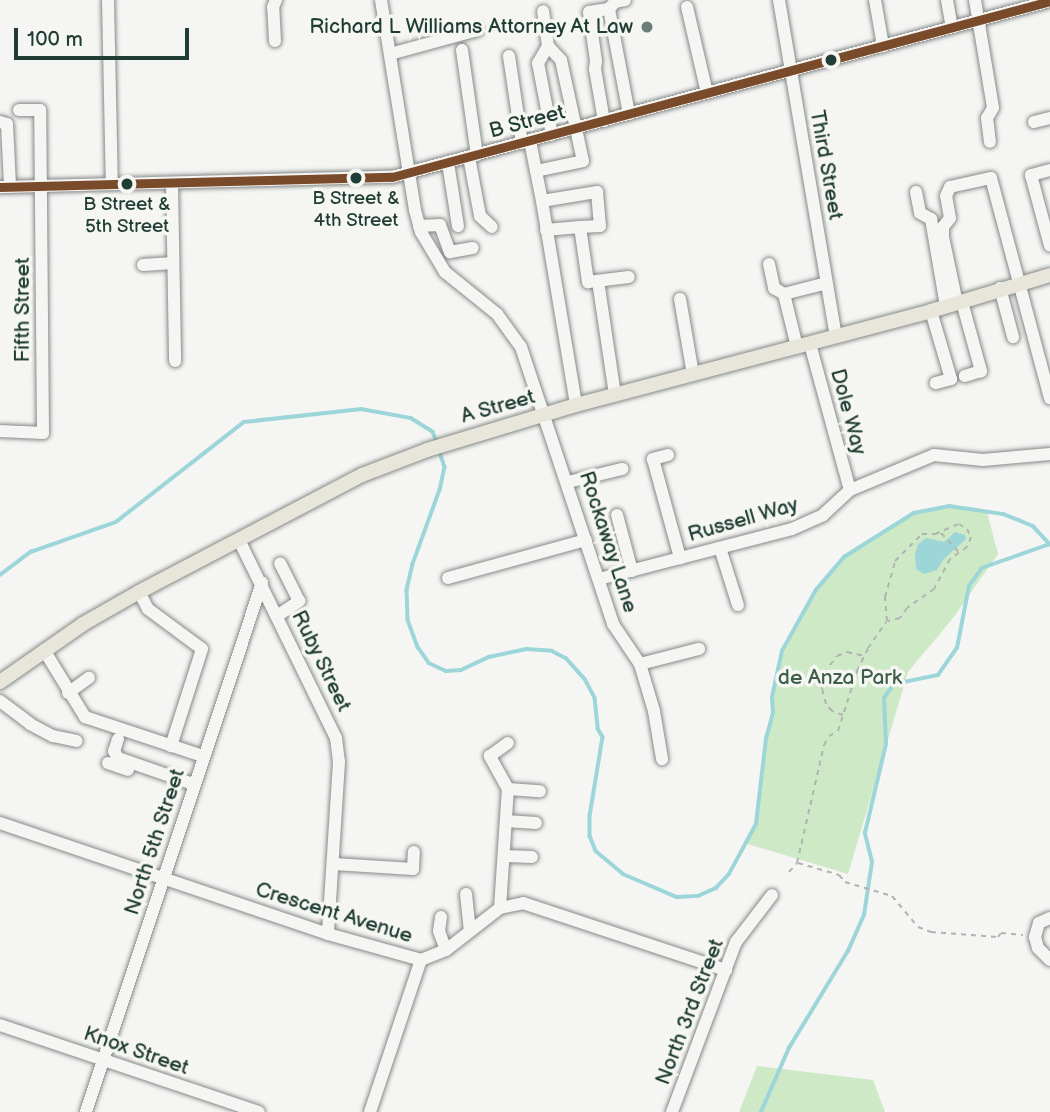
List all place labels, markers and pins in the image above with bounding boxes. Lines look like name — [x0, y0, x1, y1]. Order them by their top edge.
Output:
place label: Richard L Williams Attorney At Law — [307, 14, 633, 40]
marker: Richard L Williams Attorney At Law — [639, 19, 655, 35]
unlabelled marker — [824, 53, 838, 67]
marker: B Street & 4th Street — [349, 171, 363, 185]
marker: B Street & 5th Street — [120, 177, 134, 191]
place label: B Street & 4th Street — [312, 188, 400, 232]
place label: B Street & 5th Street — [83, 194, 171, 238]

